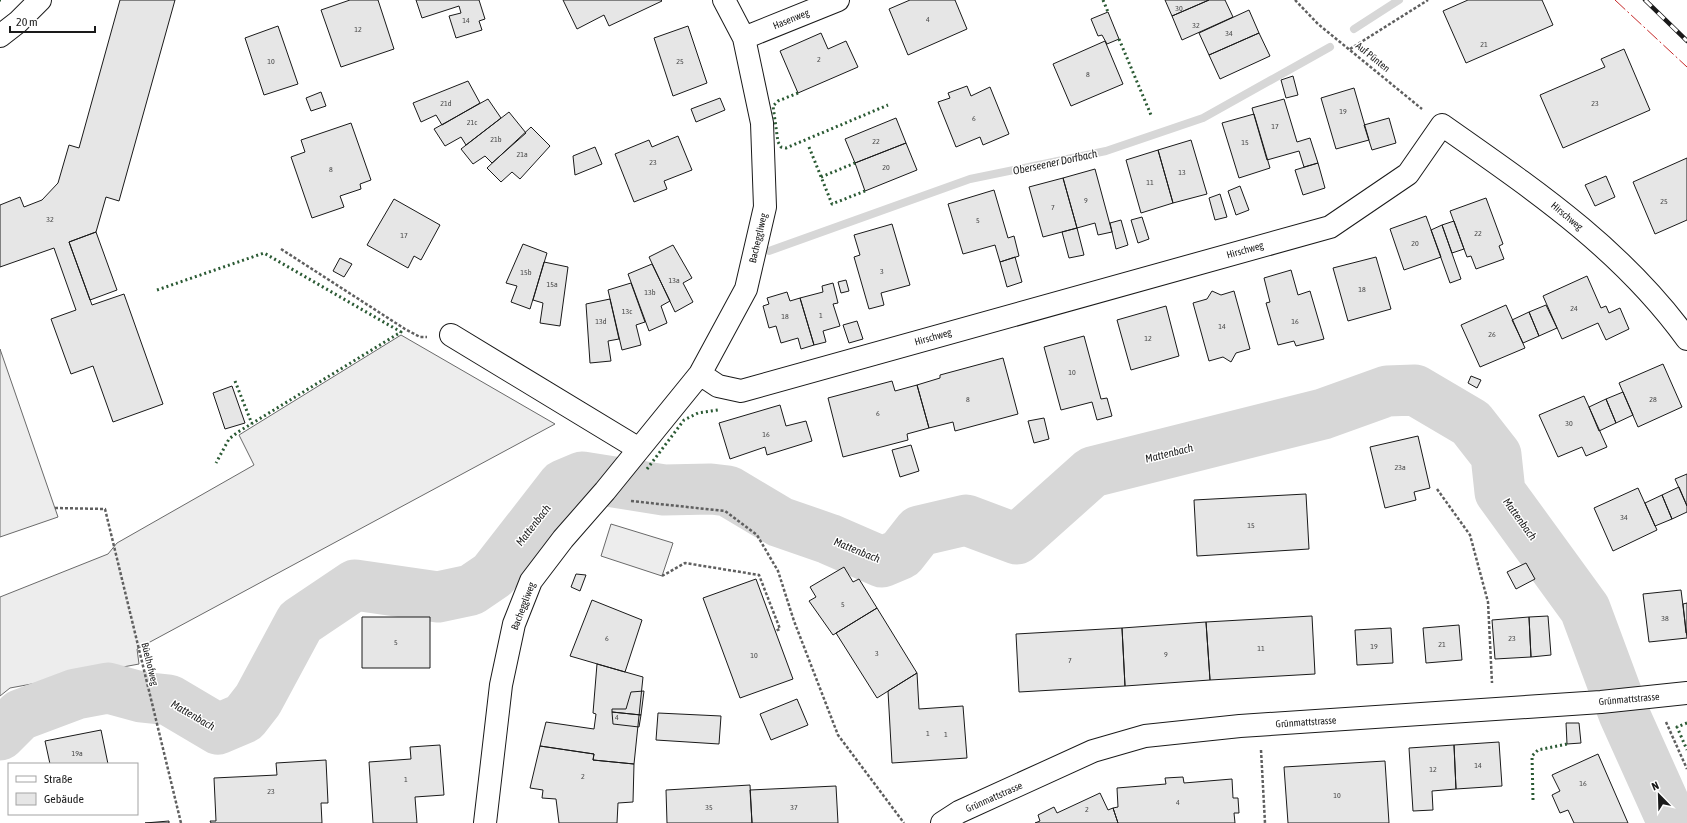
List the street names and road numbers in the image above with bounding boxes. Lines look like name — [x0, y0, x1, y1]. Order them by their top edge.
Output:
street label: Hasenweg — [771, 7, 811, 31]
street label: Auf Pünten — [1354, 40, 1392, 74]
street label: Hirschweg — [1549, 200, 1586, 233]
street label: Bacheggliweg — [747, 211, 769, 264]
street label: Hirschweg — [1225, 239, 1265, 261]
street label: Hirschweg — [913, 326, 953, 348]
street label: Bacheggliweg — [509, 580, 537, 632]
street label: Büelhofweg — [139, 641, 161, 687]
street label: Grünmattstrasse — [1598, 691, 1660, 707]
street label: Grünmattstrasse — [1275, 714, 1337, 730]
street label: Grünmattstrasse — [964, 779, 1024, 814]

